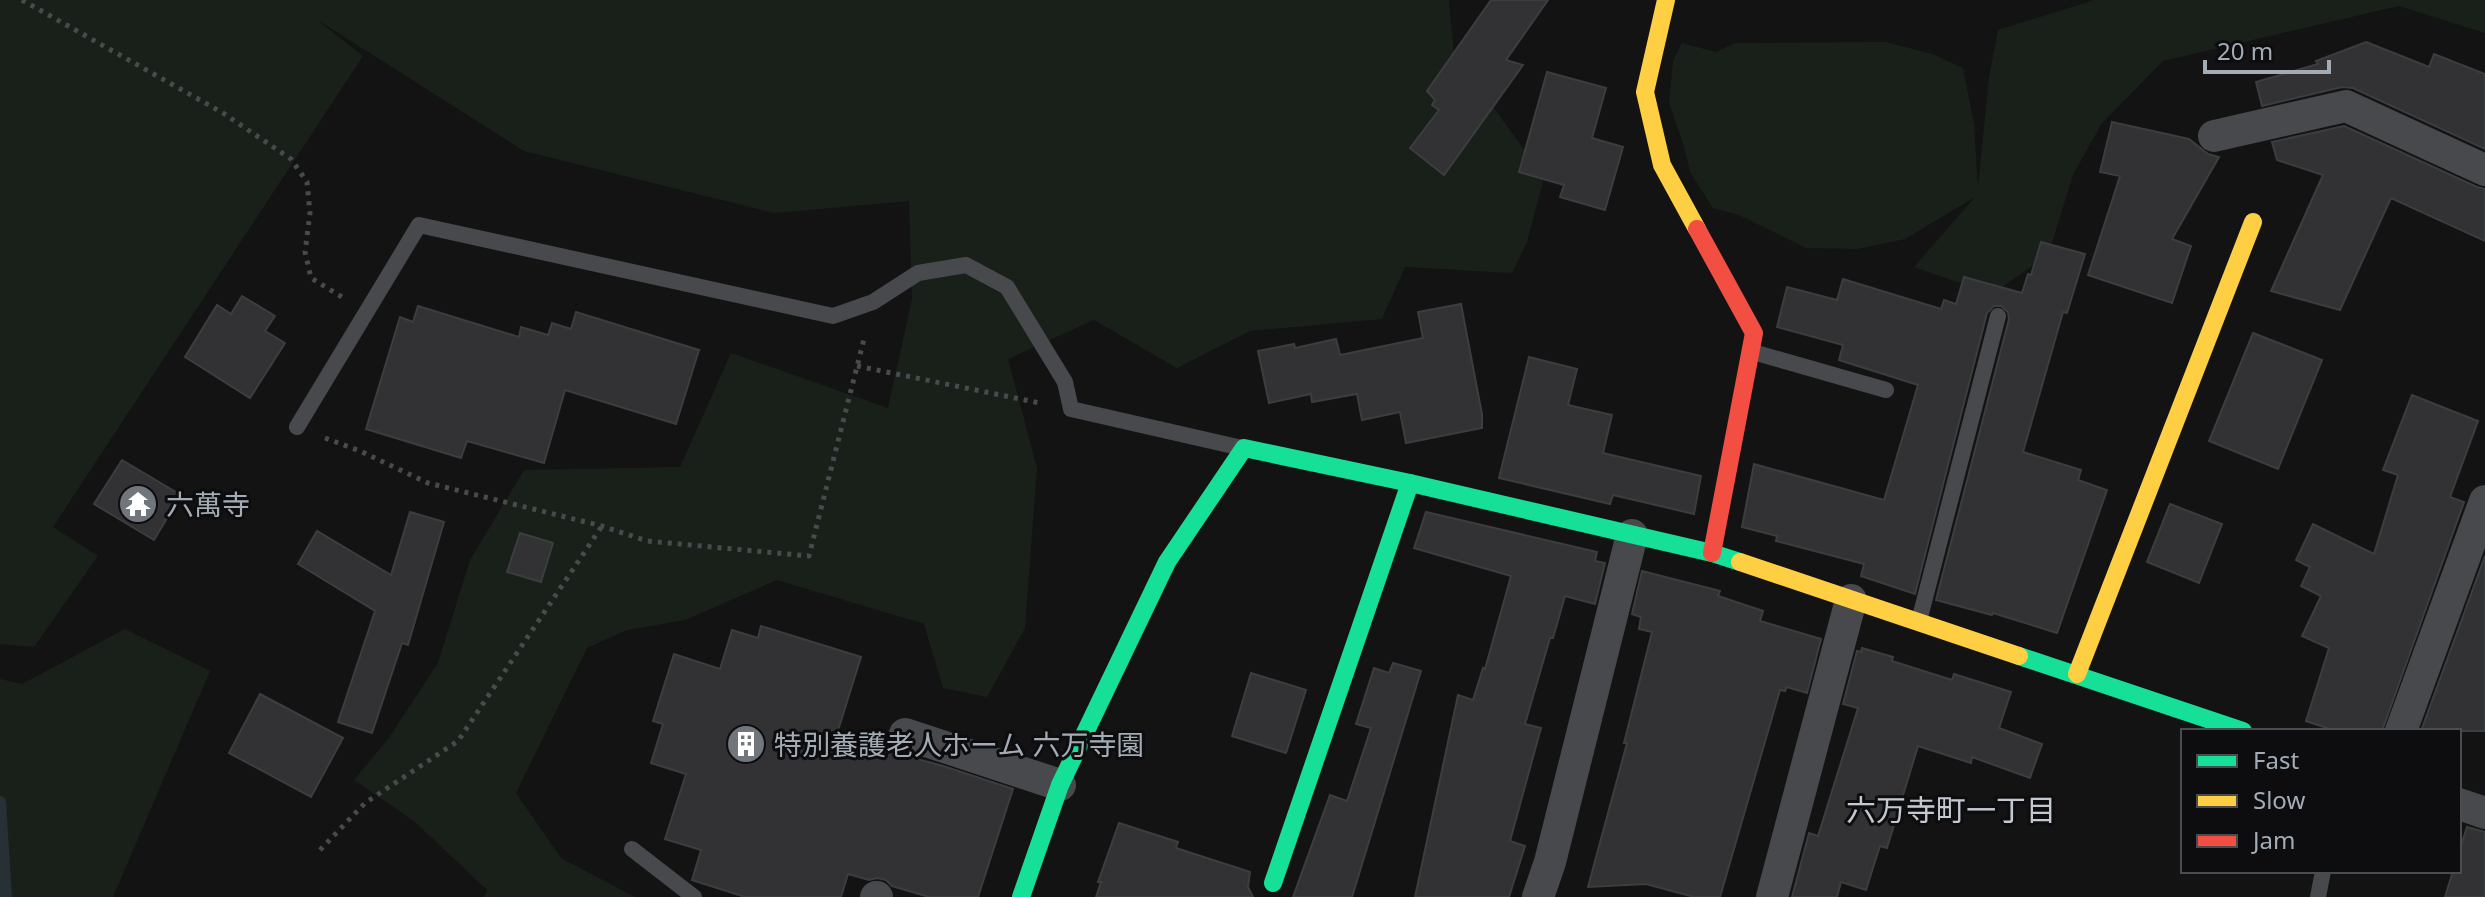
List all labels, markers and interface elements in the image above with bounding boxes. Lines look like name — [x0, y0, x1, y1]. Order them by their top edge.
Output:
scale bar — [2205, 24, 2329, 74]
text: 20 m — [2217, 34, 2273, 67]
temple icon: 六萬寺 — [117, 483, 159, 525]
place label: 六萬寺 — [166, 485, 250, 523]
building icon: 特別養護老人ホーム 六万寺園 — [725, 723, 767, 765]
place label: 特別養護老人ホーム 六万寺園 — [774, 725, 1144, 763]
legend — [2181, 729, 2461, 873]
text: Fast — [2253, 743, 2299, 776]
text: Slow — [2253, 783, 2305, 816]
district label: 六万寺町一丁目 — [1846, 789, 2056, 830]
text: Jam — [2251, 823, 2295, 856]

